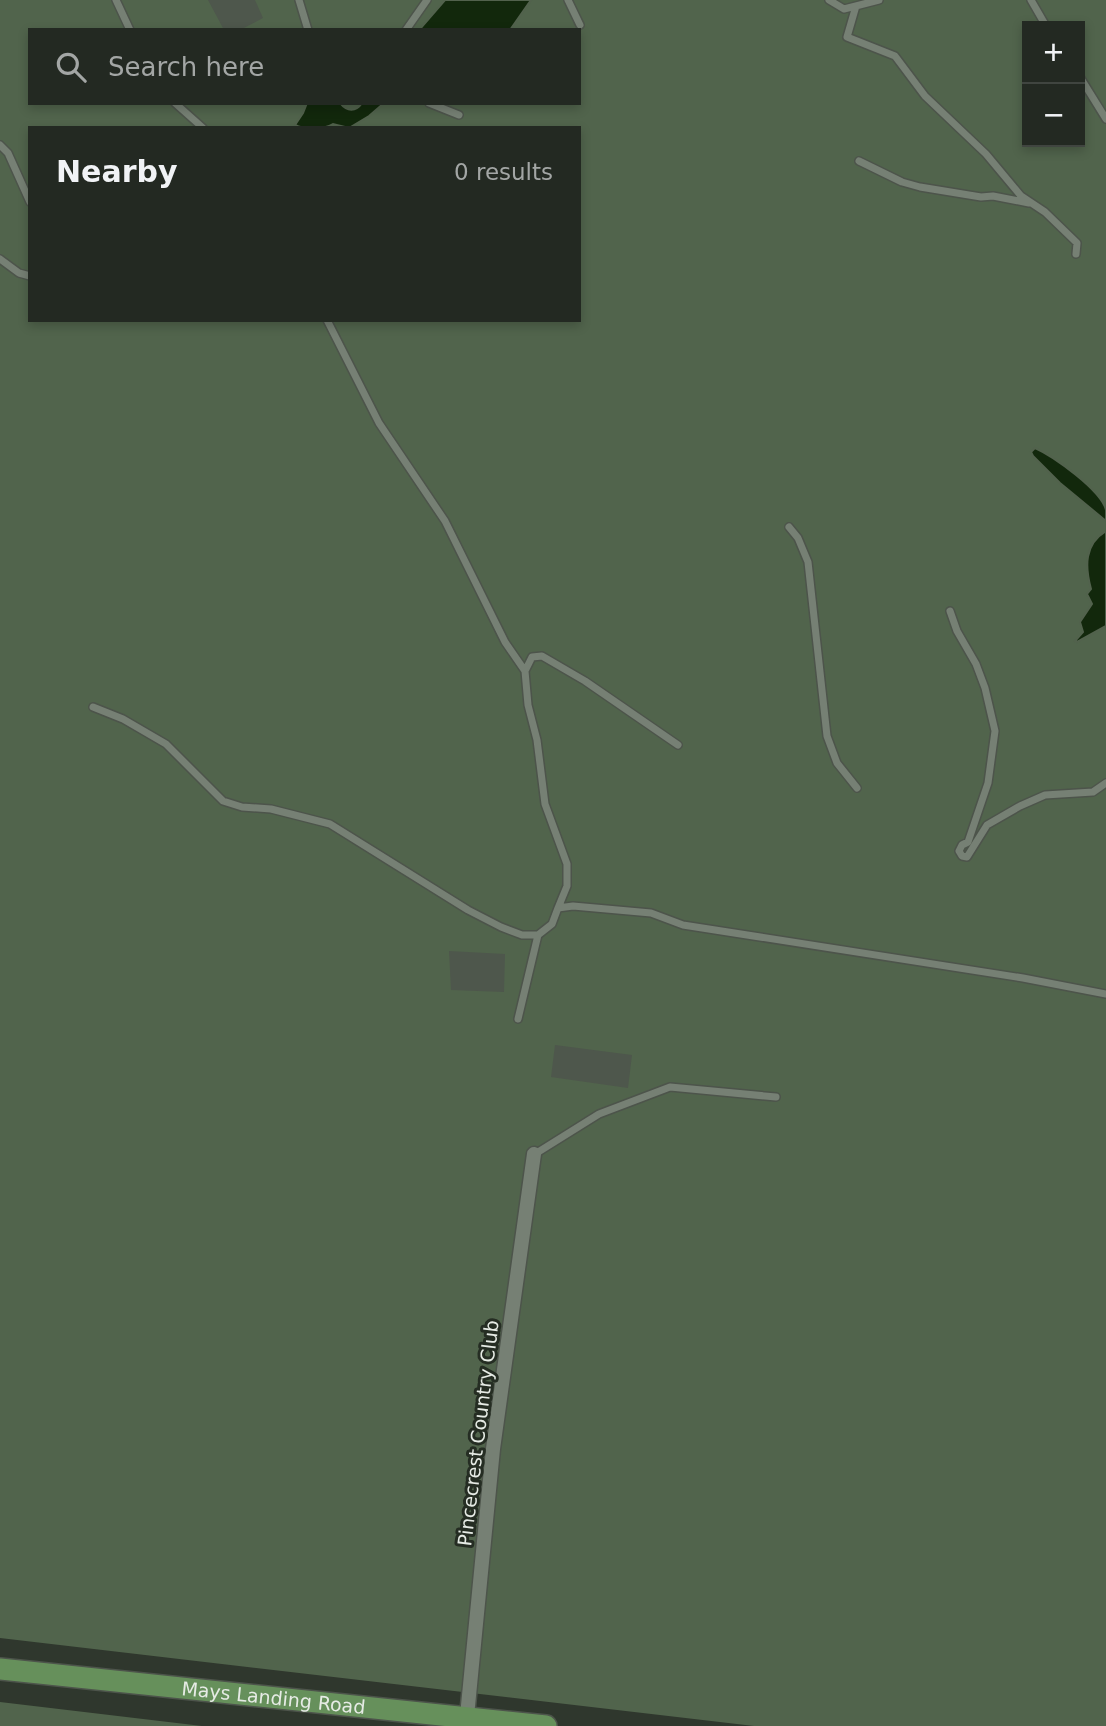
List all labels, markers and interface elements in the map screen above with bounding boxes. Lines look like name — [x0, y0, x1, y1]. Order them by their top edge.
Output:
map controls — [1022, 21, 1085, 147]
button: + — [1022, 21, 1085, 84]
search box — [28, 28, 581, 105]
icon: search — [52, 48, 90, 86]
text: Search here — [108, 52, 264, 82]
button: − — [1022, 84, 1085, 147]
text: Nearby — [56, 154, 178, 189]
text: 0 results — [454, 159, 553, 185]
street label: Pincecrest Country Club — [453, 1319, 503, 1547]
street label: Mays Landing Road — [180, 1677, 367, 1718]

